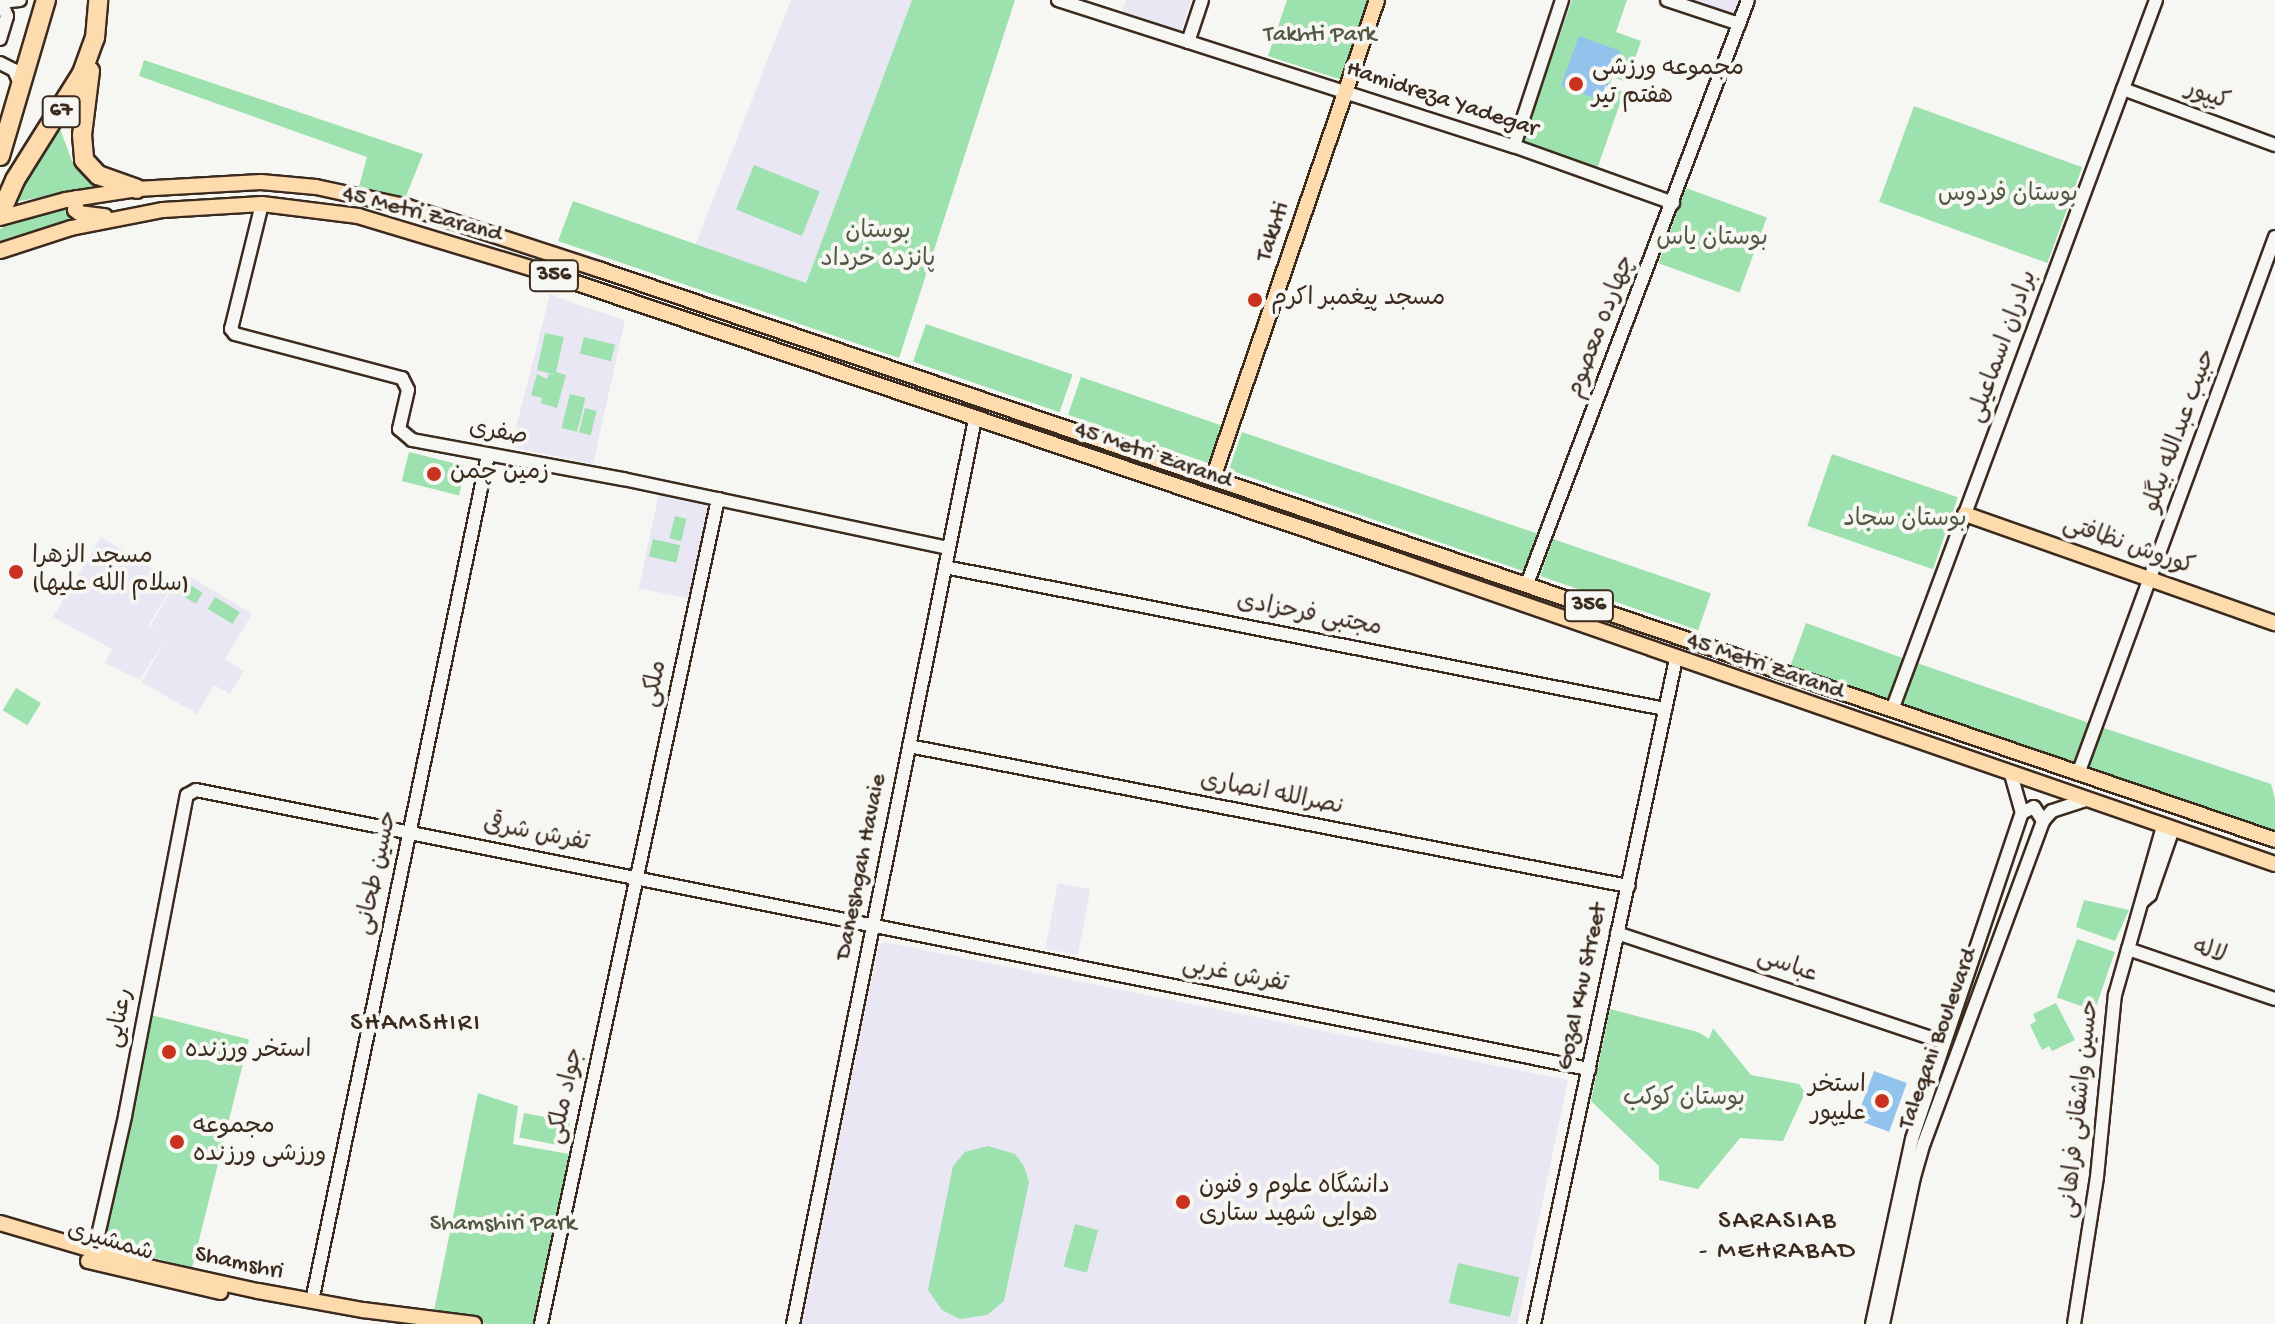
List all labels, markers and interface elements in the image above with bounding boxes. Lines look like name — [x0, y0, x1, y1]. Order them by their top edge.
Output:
park label: Takhti Park — [1264, 22, 1376, 50]
street label: Hamidreza Yadegar — [1342, 55, 1542, 145]
place label: مجموعه ورزشی هفتم تیر — [1592, 56, 1744, 112]
marker: مجموعه ورزشی هفتم تیر — [1567, 75, 1585, 93]
street label: کیپور — [2181, 76, 2233, 118]
road number: 67 — [41, 94, 81, 130]
street label: 45 Metri Zarand — [339, 180, 505, 250]
park label: بوستان فردوس — [1938, 182, 2078, 210]
street label: Takhti — [1250, 198, 1298, 266]
park label: بوستان پانزده خرداد — [821, 219, 935, 275]
park label: بوستان یاس — [1656, 226, 1768, 254]
street label: چهارده معصوم — [1562, 251, 1642, 403]
road number: 356 — [528, 258, 580, 294]
street label: برادران اسماعیلی — [1963, 267, 2045, 427]
place label: مسجد پیغمبر اکرم — [1271, 286, 1445, 314]
marker: مسجد پیغمبر اکرم — [1246, 291, 1264, 309]
street label: حبیب عبدالله بیگلو — [2138, 346, 2224, 516]
street label: صفری — [466, 415, 530, 453]
street label: 45 Metri Zarand — [1071, 416, 1235, 496]
place label: زمین چمن — [450, 460, 549, 488]
marker: زمین چمن — [425, 465, 443, 483]
park label: بوستان سجاد — [1843, 507, 1967, 535]
street label: کوروش نظافتی — [2059, 511, 2197, 583]
place label: مسجد الزهرا (سلام الله علیها) — [32, 544, 189, 600]
marker: مسجد الزهرا (سلام الله علیها) — [7, 563, 25, 581]
street label: مجتبی فرحزادی — [1234, 588, 1384, 644]
road number: 356 — [1563, 588, 1615, 624]
street label: 45 Metri Zarand — [1683, 627, 1847, 707]
street label: ملکی — [637, 658, 675, 710]
street label: نصرالله انصاری — [1197, 767, 1347, 823]
street label: Daneshgah Havaie — [830, 772, 894, 962]
street label: حسین طحانی — [351, 808, 405, 938]
street label: تفرش شرقی — [481, 811, 591, 859]
street label: Gozal Khu Street — [1551, 901, 1615, 1073]
street label: لاله — [2188, 934, 2230, 972]
street label: عباسی — [1753, 943, 1821, 991]
street label: Taleqani Boulevard — [1893, 945, 1985, 1133]
street label: تفرش غربی — [1180, 952, 1290, 1000]
street label: رعنایی — [101, 986, 141, 1050]
street label: حسین واشقانی فراهانی — [2055, 998, 2107, 1220]
district label: SHAMSHIRI — [350, 1009, 482, 1041]
place label: استخر ورزنده — [185, 1038, 311, 1066]
marker: استخر ورزنده — [160, 1043, 178, 1061]
street label: جواد ملکی — [543, 1045, 591, 1147]
place label: استخر علیپور — [1808, 1073, 1866, 1129]
park label: بوستان کوکب — [1623, 1086, 1745, 1114]
marker: استخر علیپور — [1873, 1092, 1891, 1110]
place label: مجموعه ورزشی ورزنده — [193, 1114, 326, 1170]
marker: مجموعه ورزشی ورزنده — [168, 1133, 186, 1151]
place label: دانشگاه علوم و فنون هوایی شهید ستاری — [1199, 1174, 1390, 1230]
marker: دانشگاه علوم و فنون هوایی شهید ستاری — [1174, 1193, 1192, 1211]
district label: SARASIAB - MEHRABAD — [1699, 1207, 1857, 1268]
park label: Shamshiri Park — [430, 1211, 576, 1239]
street label: شمشیری — [63, 1217, 157, 1269]
street label: Shamshri — [192, 1241, 286, 1287]

